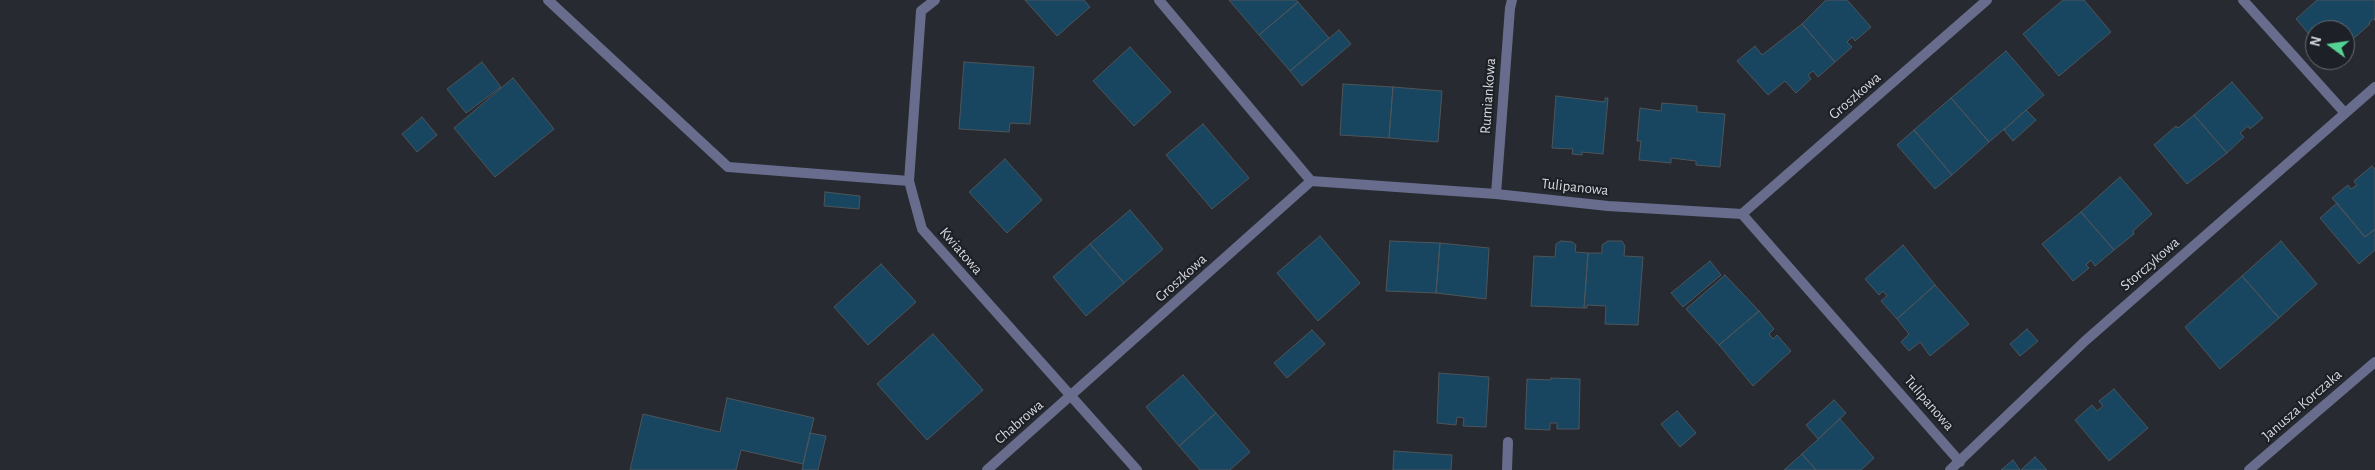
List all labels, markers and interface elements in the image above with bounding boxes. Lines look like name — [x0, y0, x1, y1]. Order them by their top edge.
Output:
north arrow — [2305, 20, 2355, 70]
text: N — [2308, 35, 2324, 48]
street label: Rumiankowa — [1476, 57, 1500, 135]
street label: Groszkowa — [1825, 68, 1885, 124]
street label: Tulipanowa — [1541, 175, 1609, 199]
street label: Kwiatowa — [936, 224, 986, 278]
street label: Storczykowa — [2117, 233, 2183, 295]
street label: Groszkowa — [1152, 250, 1210, 306]
street label: Janusza Korczaka — [2258, 365, 2346, 445]
street label: Tulipanowa — [1900, 372, 1958, 434]
street label: Chabrowa — [991, 396, 1047, 448]

